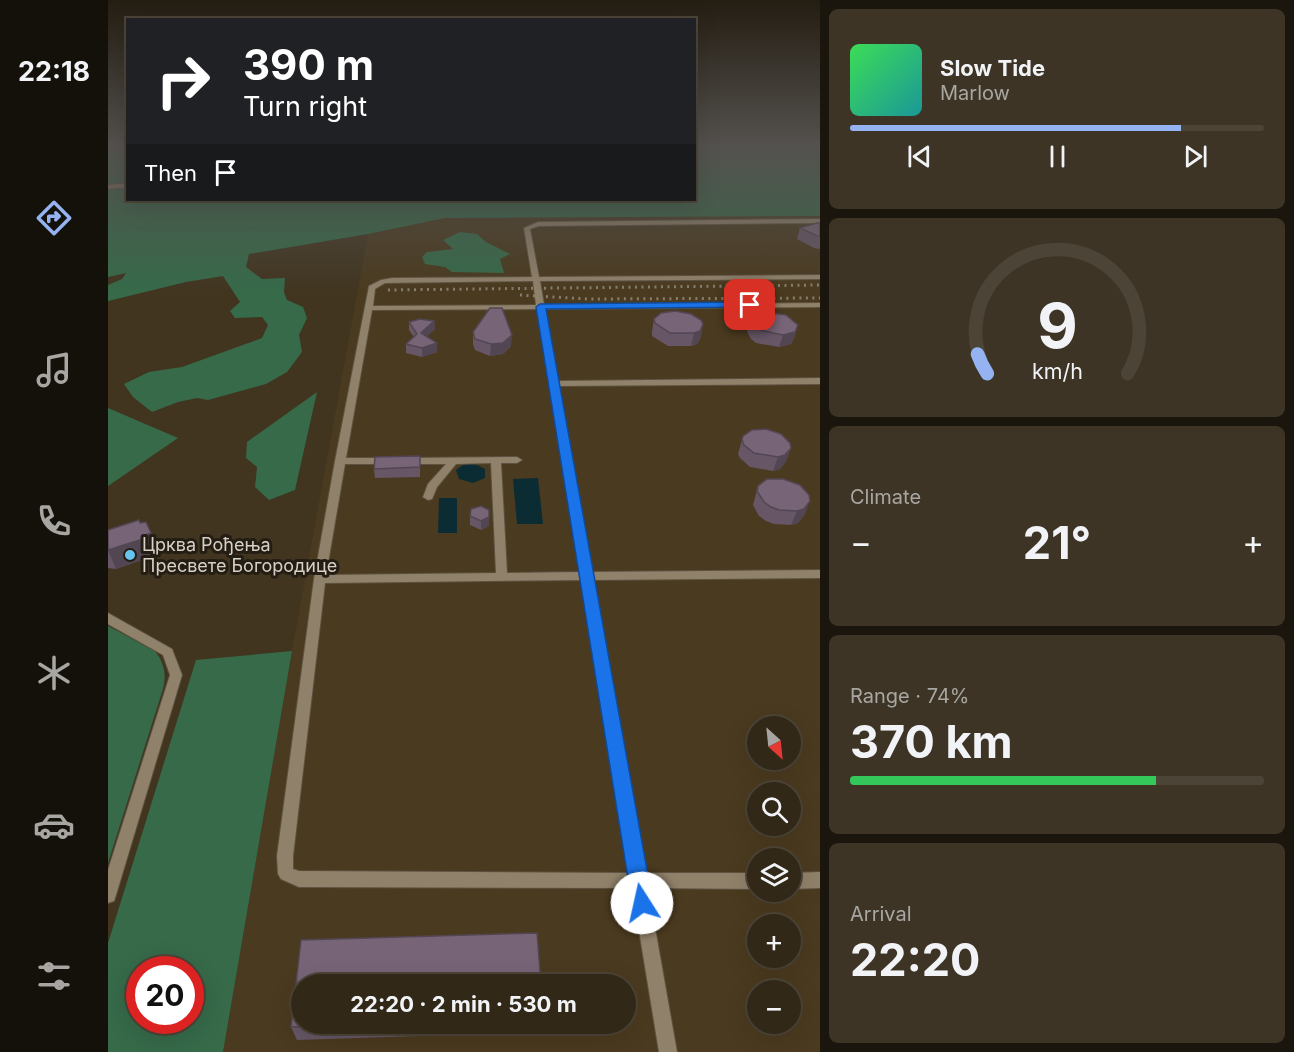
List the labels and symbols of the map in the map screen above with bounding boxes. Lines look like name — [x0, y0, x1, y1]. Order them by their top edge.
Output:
pin — [724, 279, 775, 330]
place label: Црква Рођења Пресвете Богородице — [142, 534, 337, 576]
marker: Црква Рођења Пресвете Богородице — [123, 548, 137, 562]
north arrow — [747, 716, 801, 770]
position arrow — [610, 871, 674, 935]
speed limit sign: 20 — [126, 956, 204, 1034]

